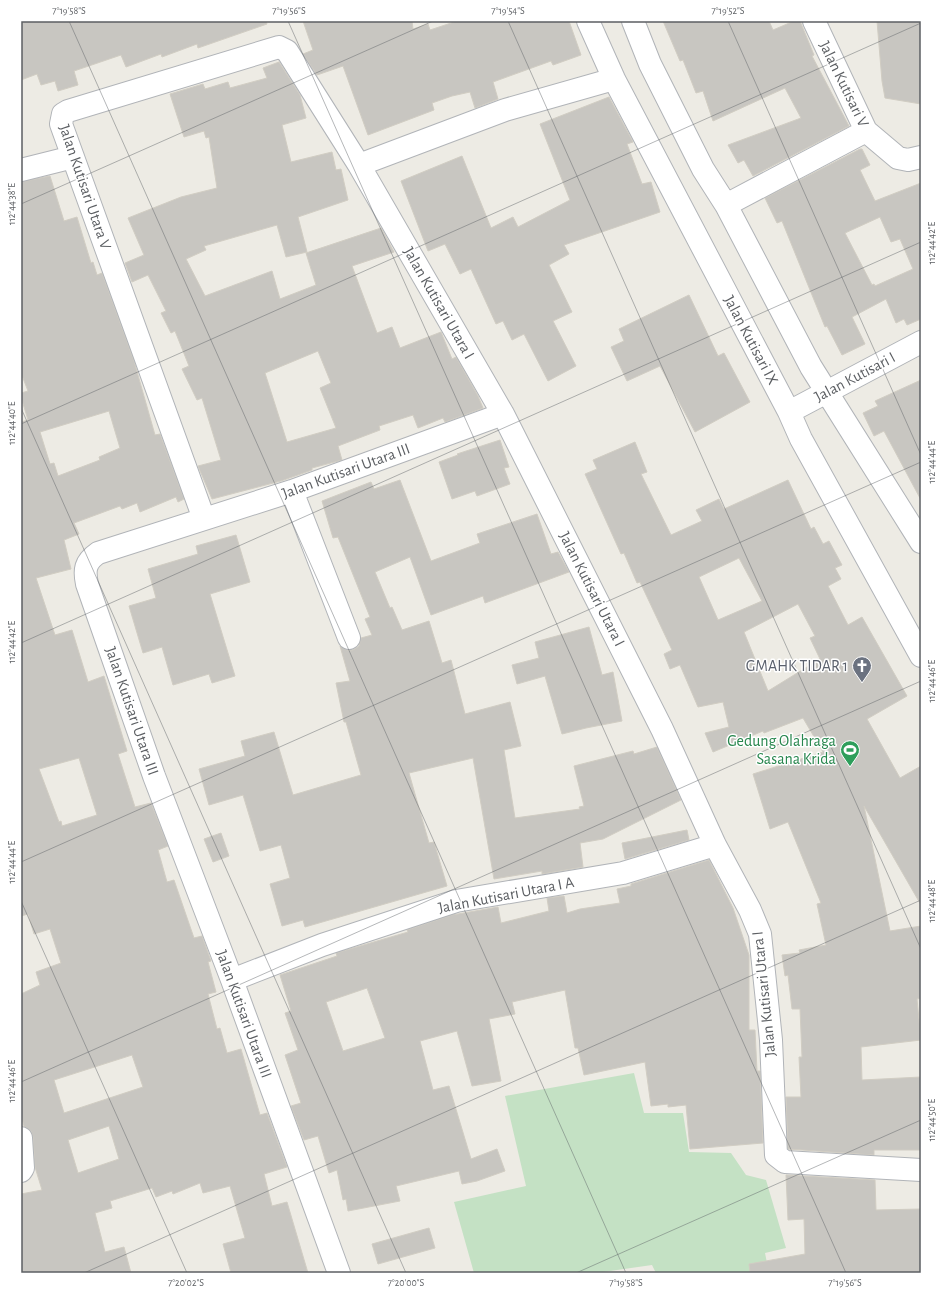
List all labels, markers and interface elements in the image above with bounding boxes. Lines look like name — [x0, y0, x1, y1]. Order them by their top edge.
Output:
text: 7°19'58"S — [52, 6, 86, 16]
text: 7°19'56"S — [272, 6, 306, 16]
text: 7°19'54"S — [491, 6, 525, 16]
text: 7°19'52"S — [711, 6, 745, 16]
street label: Jalan Kutisari V — [816, 38, 872, 130]
street label: Jalan Kutisari Utara V — [56, 122, 114, 252]
text: 112°44'38"E — [7, 183, 17, 225]
text: 112°44'42"E — [927, 222, 937, 264]
street label: Jalan Kutisari Utara I — [401, 244, 477, 362]
street label: Jalan Kutisari IX — [721, 293, 781, 388]
street label: Jalan Kutisari I — [812, 349, 898, 405]
text: 112°44'40"E — [7, 401, 17, 445]
street label: Jalan Kutisari Utara III — [280, 440, 412, 502]
text: 112°44'44"E — [927, 440, 937, 483]
street label: Jalan Kutisari Utara I — [556, 529, 628, 649]
text: 112°44'42"E — [7, 621, 17, 663]
street label: Jalan Kutisari Utara III — [102, 645, 162, 777]
church icon: GMAHK TIDAR 1 — [851, 655, 873, 683]
place label: GMAHK TIDAR 1 — [746, 658, 848, 674]
text: 112°44'46"E — [927, 659, 937, 702]
place label: Gedung Olahraga Sasana Krida — [727, 733, 836, 767]
sports icon: Gedung Olahraga Sasana Krida — [839, 739, 861, 767]
text: 112°44'44"E — [7, 840, 17, 883]
street label: Jalan Kutisari Utara I A — [437, 874, 575, 916]
text: 112°44'48"E — [927, 879, 937, 922]
street label: Jalan Kutisari Utara I — [749, 930, 779, 1058]
street label: Jalan Kutisari Utara III — [213, 948, 275, 1080]
text: 112°44'46"E — [7, 1059, 17, 1102]
text: 112°44'50"E — [927, 1098, 937, 1141]
text: 7°20'02"S — [168, 1278, 204, 1288]
text: 7°20'00"S — [388, 1278, 425, 1288]
text: 7°19'58"S — [609, 1278, 643, 1288]
text: 7°19'56"S — [828, 1278, 862, 1288]

